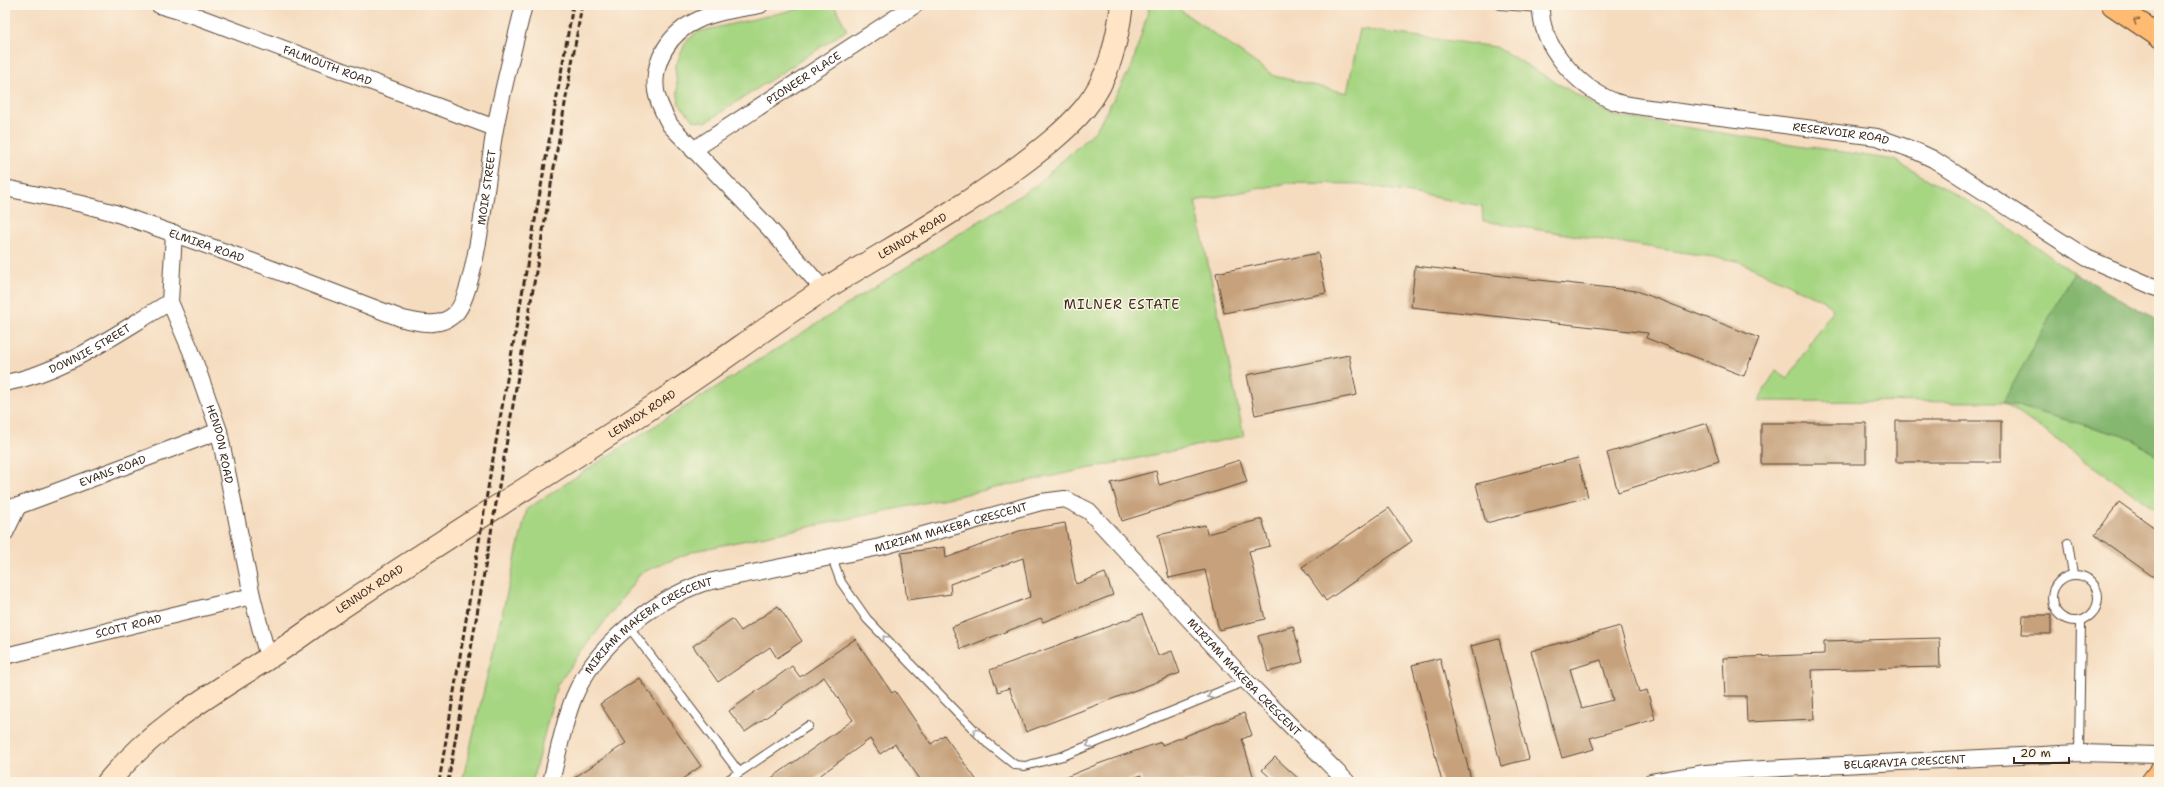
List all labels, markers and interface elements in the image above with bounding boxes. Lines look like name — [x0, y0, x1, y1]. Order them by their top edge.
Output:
one-way arrow — [2133, 18, 2140, 26]
street label: FALMOUTH ROAD — [281, 42, 374, 89]
street label: PIONEER PLACE — [764, 48, 844, 108]
street label: RESERVOIR ROAD — [1792, 119, 1891, 149]
street label: MOIR STREET — [474, 148, 500, 226]
street label: LENNOX ROAD — [875, 210, 950, 263]
street label: ELMIRA ROAD — [167, 226, 246, 266]
district label: MILNER ESTATE — [1064, 296, 1180, 313]
street label: DOWNIE STREET — [47, 321, 134, 377]
street label: LENNOX ROAD — [605, 386, 679, 442]
street label: HENDON ROAD — [202, 403, 236, 485]
street label: EVANS ROAD — [77, 452, 148, 491]
street label: MIRIAM MAKEBA CRESCENT — [873, 499, 1029, 556]
street label: LENNOX ROAD — [333, 562, 406, 617]
street label: MIRIAM MAKEBA CRESCENT — [581, 574, 714, 677]
street label: SCOTT ROAD — [94, 611, 163, 642]
street label: MIRIAM MAKEBA CRESCENT — [1184, 615, 1304, 740]
one-way arrow — [882, 635, 890, 643]
one-way arrow — [1206, 691, 1213, 699]
one-way arrow — [973, 728, 981, 736]
scale bar — [2014, 739, 2069, 765]
one-way arrow — [1086, 740, 1094, 748]
text: 20 m — [2020, 745, 2051, 761]
street label: BELGRAVIA CRESCENT — [1844, 752, 1967, 773]

